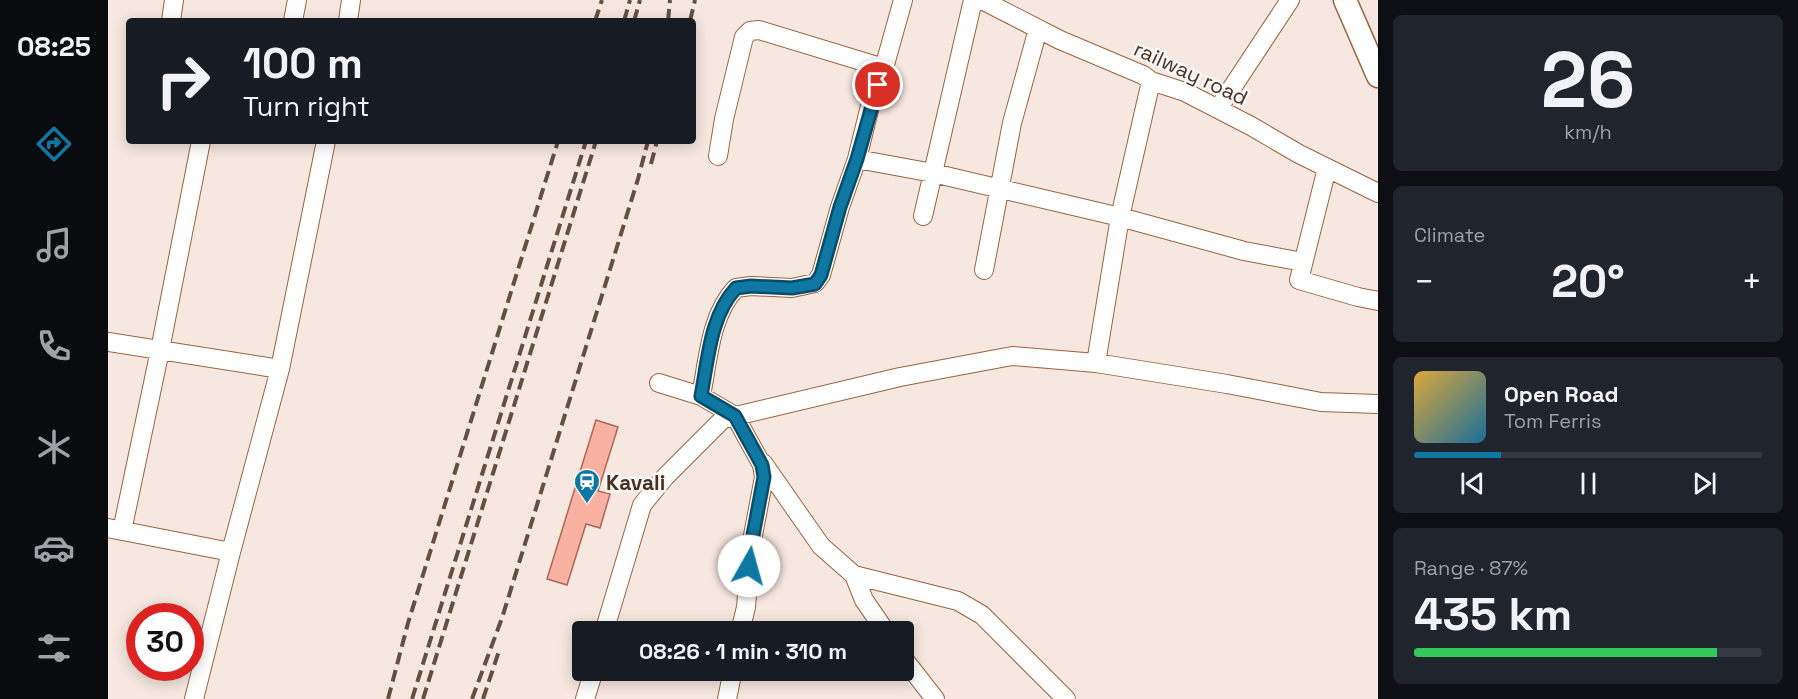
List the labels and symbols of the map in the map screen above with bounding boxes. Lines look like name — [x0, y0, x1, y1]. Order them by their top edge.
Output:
street label: railway road — [1130, 35, 1252, 111]
pin — [852, 59, 903, 110]
station icon: Kavali — [572, 467, 602, 505]
place label: Kavali — [606, 469, 665, 496]
position arrow — [717, 534, 781, 598]
speed limit sign: 30 — [126, 603, 204, 681]

